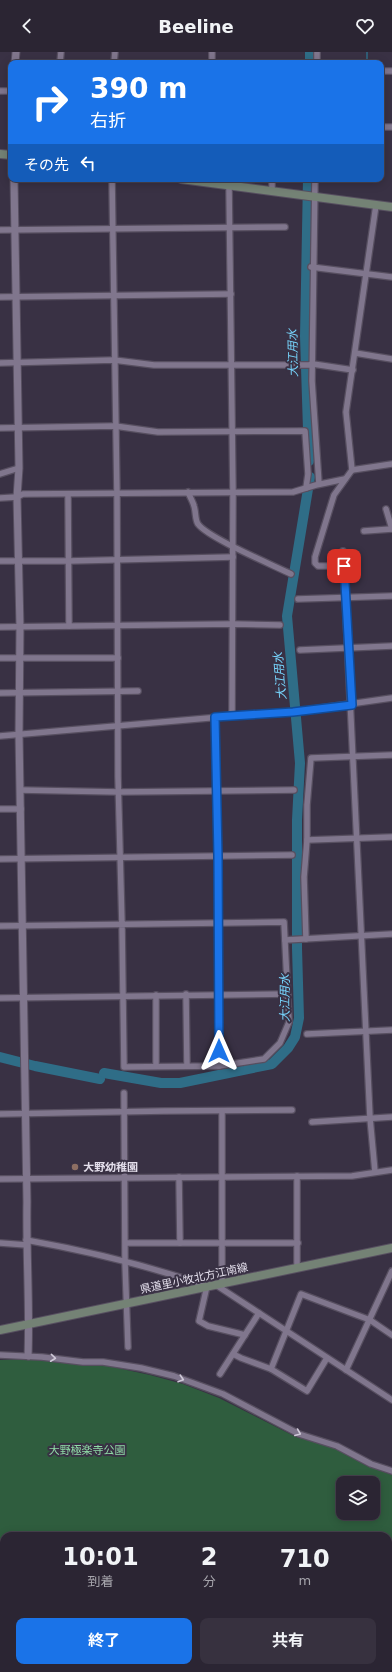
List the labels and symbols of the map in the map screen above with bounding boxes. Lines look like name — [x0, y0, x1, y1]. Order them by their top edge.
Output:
water label: 大江用水 — [286, 327, 300, 377]
pin — [327, 549, 361, 583]
water label: 大江用水 — [271, 649, 289, 701]
water label: 大江用水 — [278, 972, 292, 1022]
position arrow — [198, 1030, 240, 1072]
place label: 大野幼稚園 — [83, 1161, 138, 1174]
marker: 大野幼稚園 — [70, 1162, 80, 1172]
street label: 県道里小牧北方江南線 — [139, 1261, 249, 1296]
one-way arrow — [50, 1353, 56, 1362]
one-way arrow — [177, 1374, 184, 1382]
one-way arrow — [295, 1429, 302, 1437]
park label: 大野極楽寺公園 — [49, 1444, 126, 1457]

